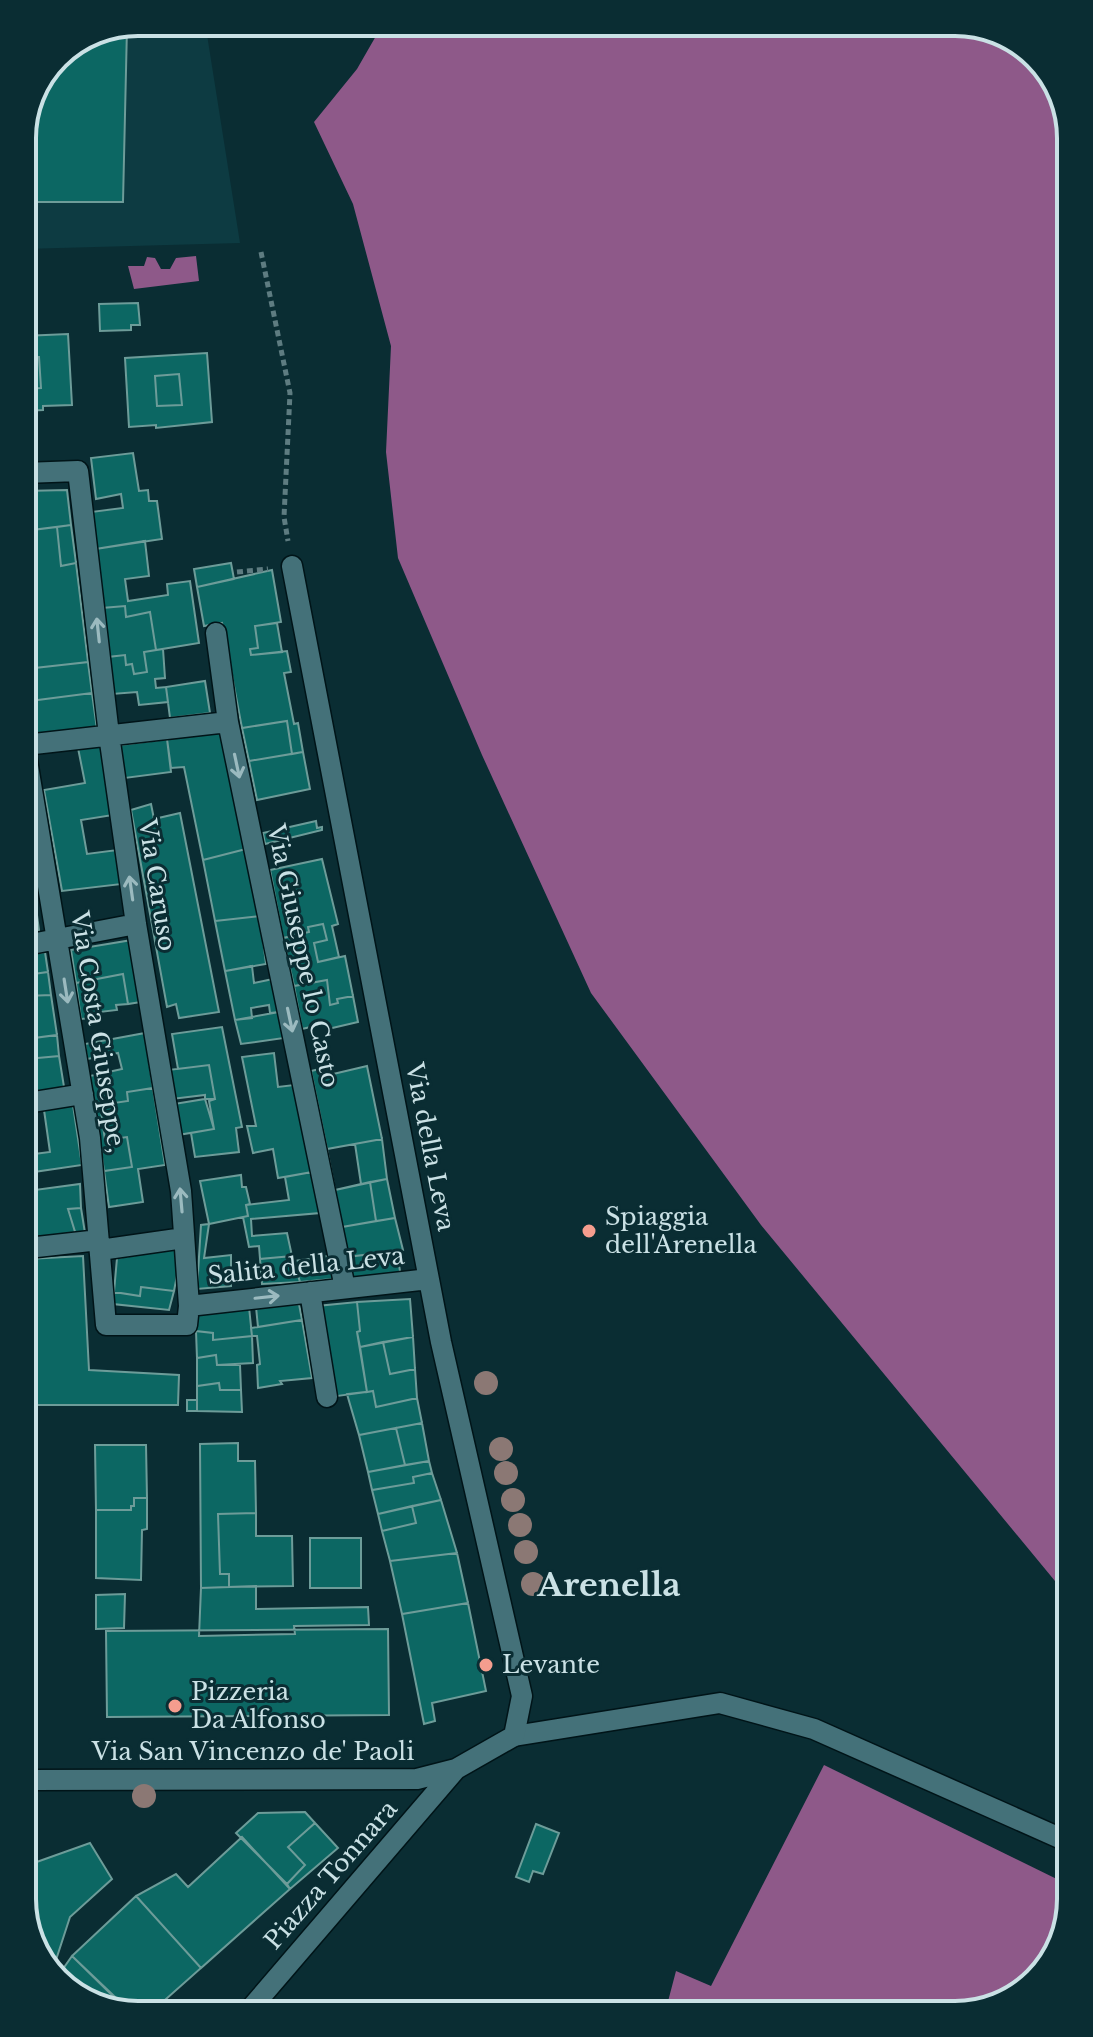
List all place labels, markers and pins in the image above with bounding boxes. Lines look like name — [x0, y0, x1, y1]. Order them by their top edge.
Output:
place label: Spiaggia dell'Arenella — [605, 1202, 757, 1259]
marker: Spiaggia dell'Arenella — [580, 1222, 598, 1240]
place label: Levante — [502, 1650, 600, 1679]
marker: Levante — [477, 1656, 495, 1674]
place label: Pizzeria Da Alfonso — [191, 1677, 326, 1734]
marker: Pizzeria Da Alfonso — [166, 1697, 184, 1715]

